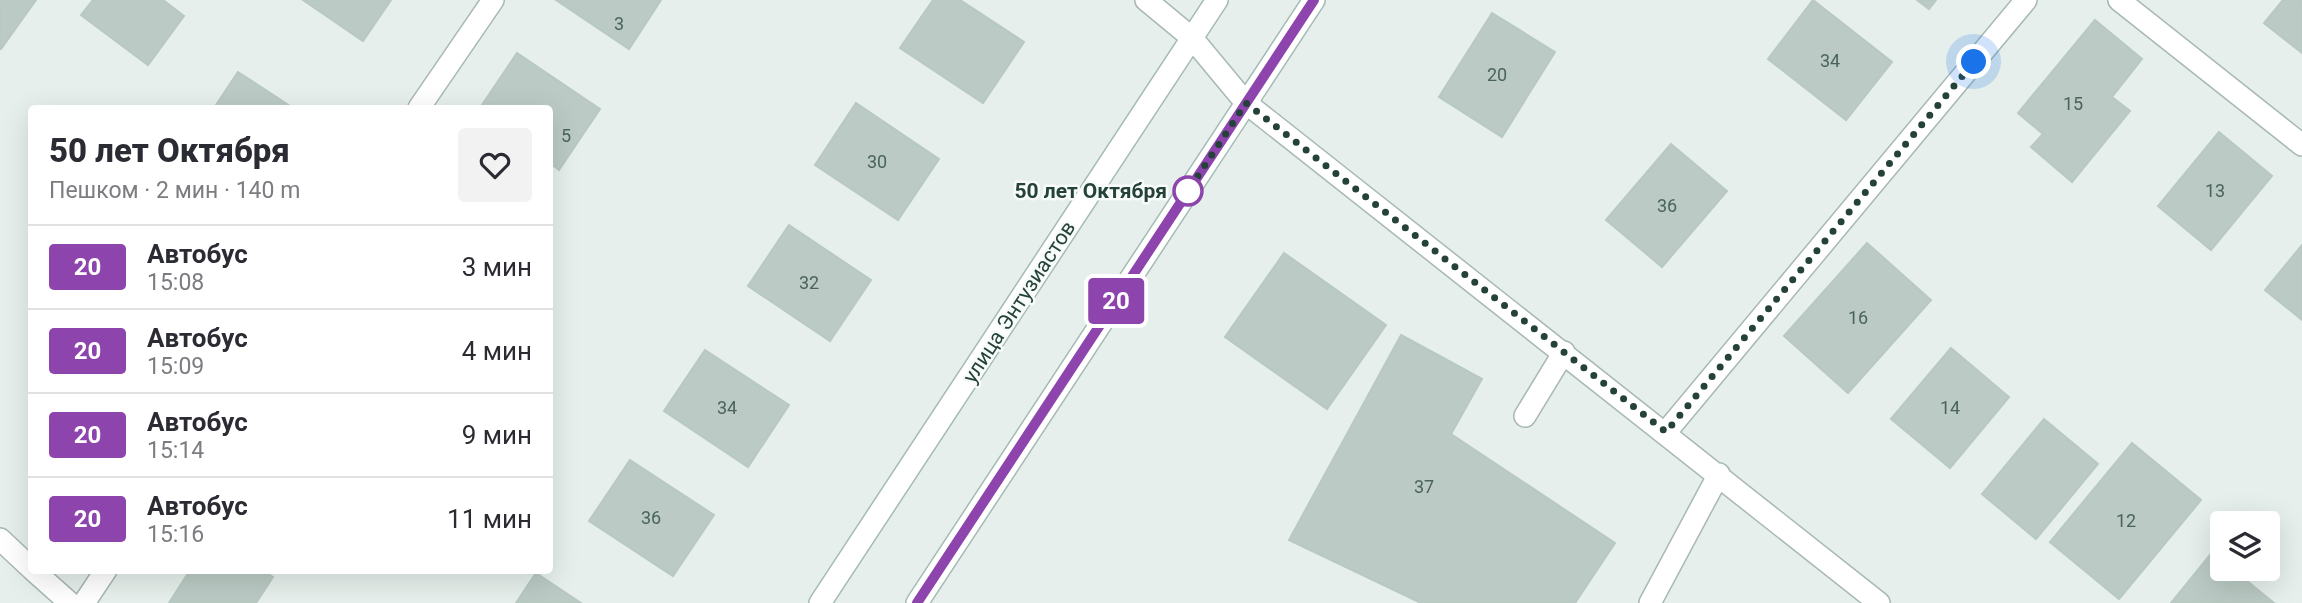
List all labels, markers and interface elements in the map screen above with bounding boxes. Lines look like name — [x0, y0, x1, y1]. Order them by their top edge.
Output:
house number: 3 — [614, 13, 624, 34]
your location — [1956, 44, 1991, 79]
house number: 34 — [1820, 50, 1840, 71]
house number: 20 — [1487, 64, 1507, 85]
house number: 15 — [2063, 93, 2083, 114]
house number: 5 — [561, 125, 571, 146]
button: heart — [458, 128, 532, 202]
text: 50 лет Октября — [49, 131, 290, 170]
house number: 30 — [867, 151, 887, 172]
marker: 50 лет Октября — [1173, 176, 1203, 206]
text: Пешком · 2 мин · 140 m — [49, 177, 300, 204]
place label: 50 лет Октября — [1014, 179, 1167, 203]
house number: 13 — [2205, 180, 2225, 201]
house number: 36 — [1657, 195, 1677, 216]
street label: улица Энтузиастов — [958, 217, 1080, 387]
text: Автобус — [147, 239, 248, 269]
text: 3 мин — [462, 252, 532, 282]
text: 20 — [74, 253, 101, 281]
text: 15:08 — [147, 269, 204, 296]
house number: 32 — [799, 272, 819, 293]
line badge: 20 — [1084, 278, 1148, 324]
text: 20 — [1102, 287, 1130, 315]
house number: 16 — [1848, 307, 1868, 328]
text: Автобус — [147, 323, 248, 353]
text: 4 мин — [462, 336, 532, 366]
text: 20 — [74, 337, 101, 365]
text: 15:09 — [147, 353, 204, 380]
house number: 34 — [717, 397, 737, 418]
house number: 14 — [1940, 397, 1960, 418]
text: Автобус — [147, 407, 248, 437]
text: 9 мин — [462, 420, 532, 450]
text: 20 — [74, 421, 101, 449]
text: 15:14 — [147, 437, 204, 464]
house number: 37 — [1414, 476, 1434, 497]
text: Автобус — [147, 491, 248, 521]
text: 11 мин — [447, 504, 532, 534]
text: 20 — [74, 505, 101, 533]
house number: 36 — [641, 507, 661, 528]
house number: 12 — [2116, 510, 2136, 531]
map controls — [2210, 511, 2280, 581]
button: layers — [2210, 511, 2280, 581]
text: 15:16 — [147, 521, 204, 548]

